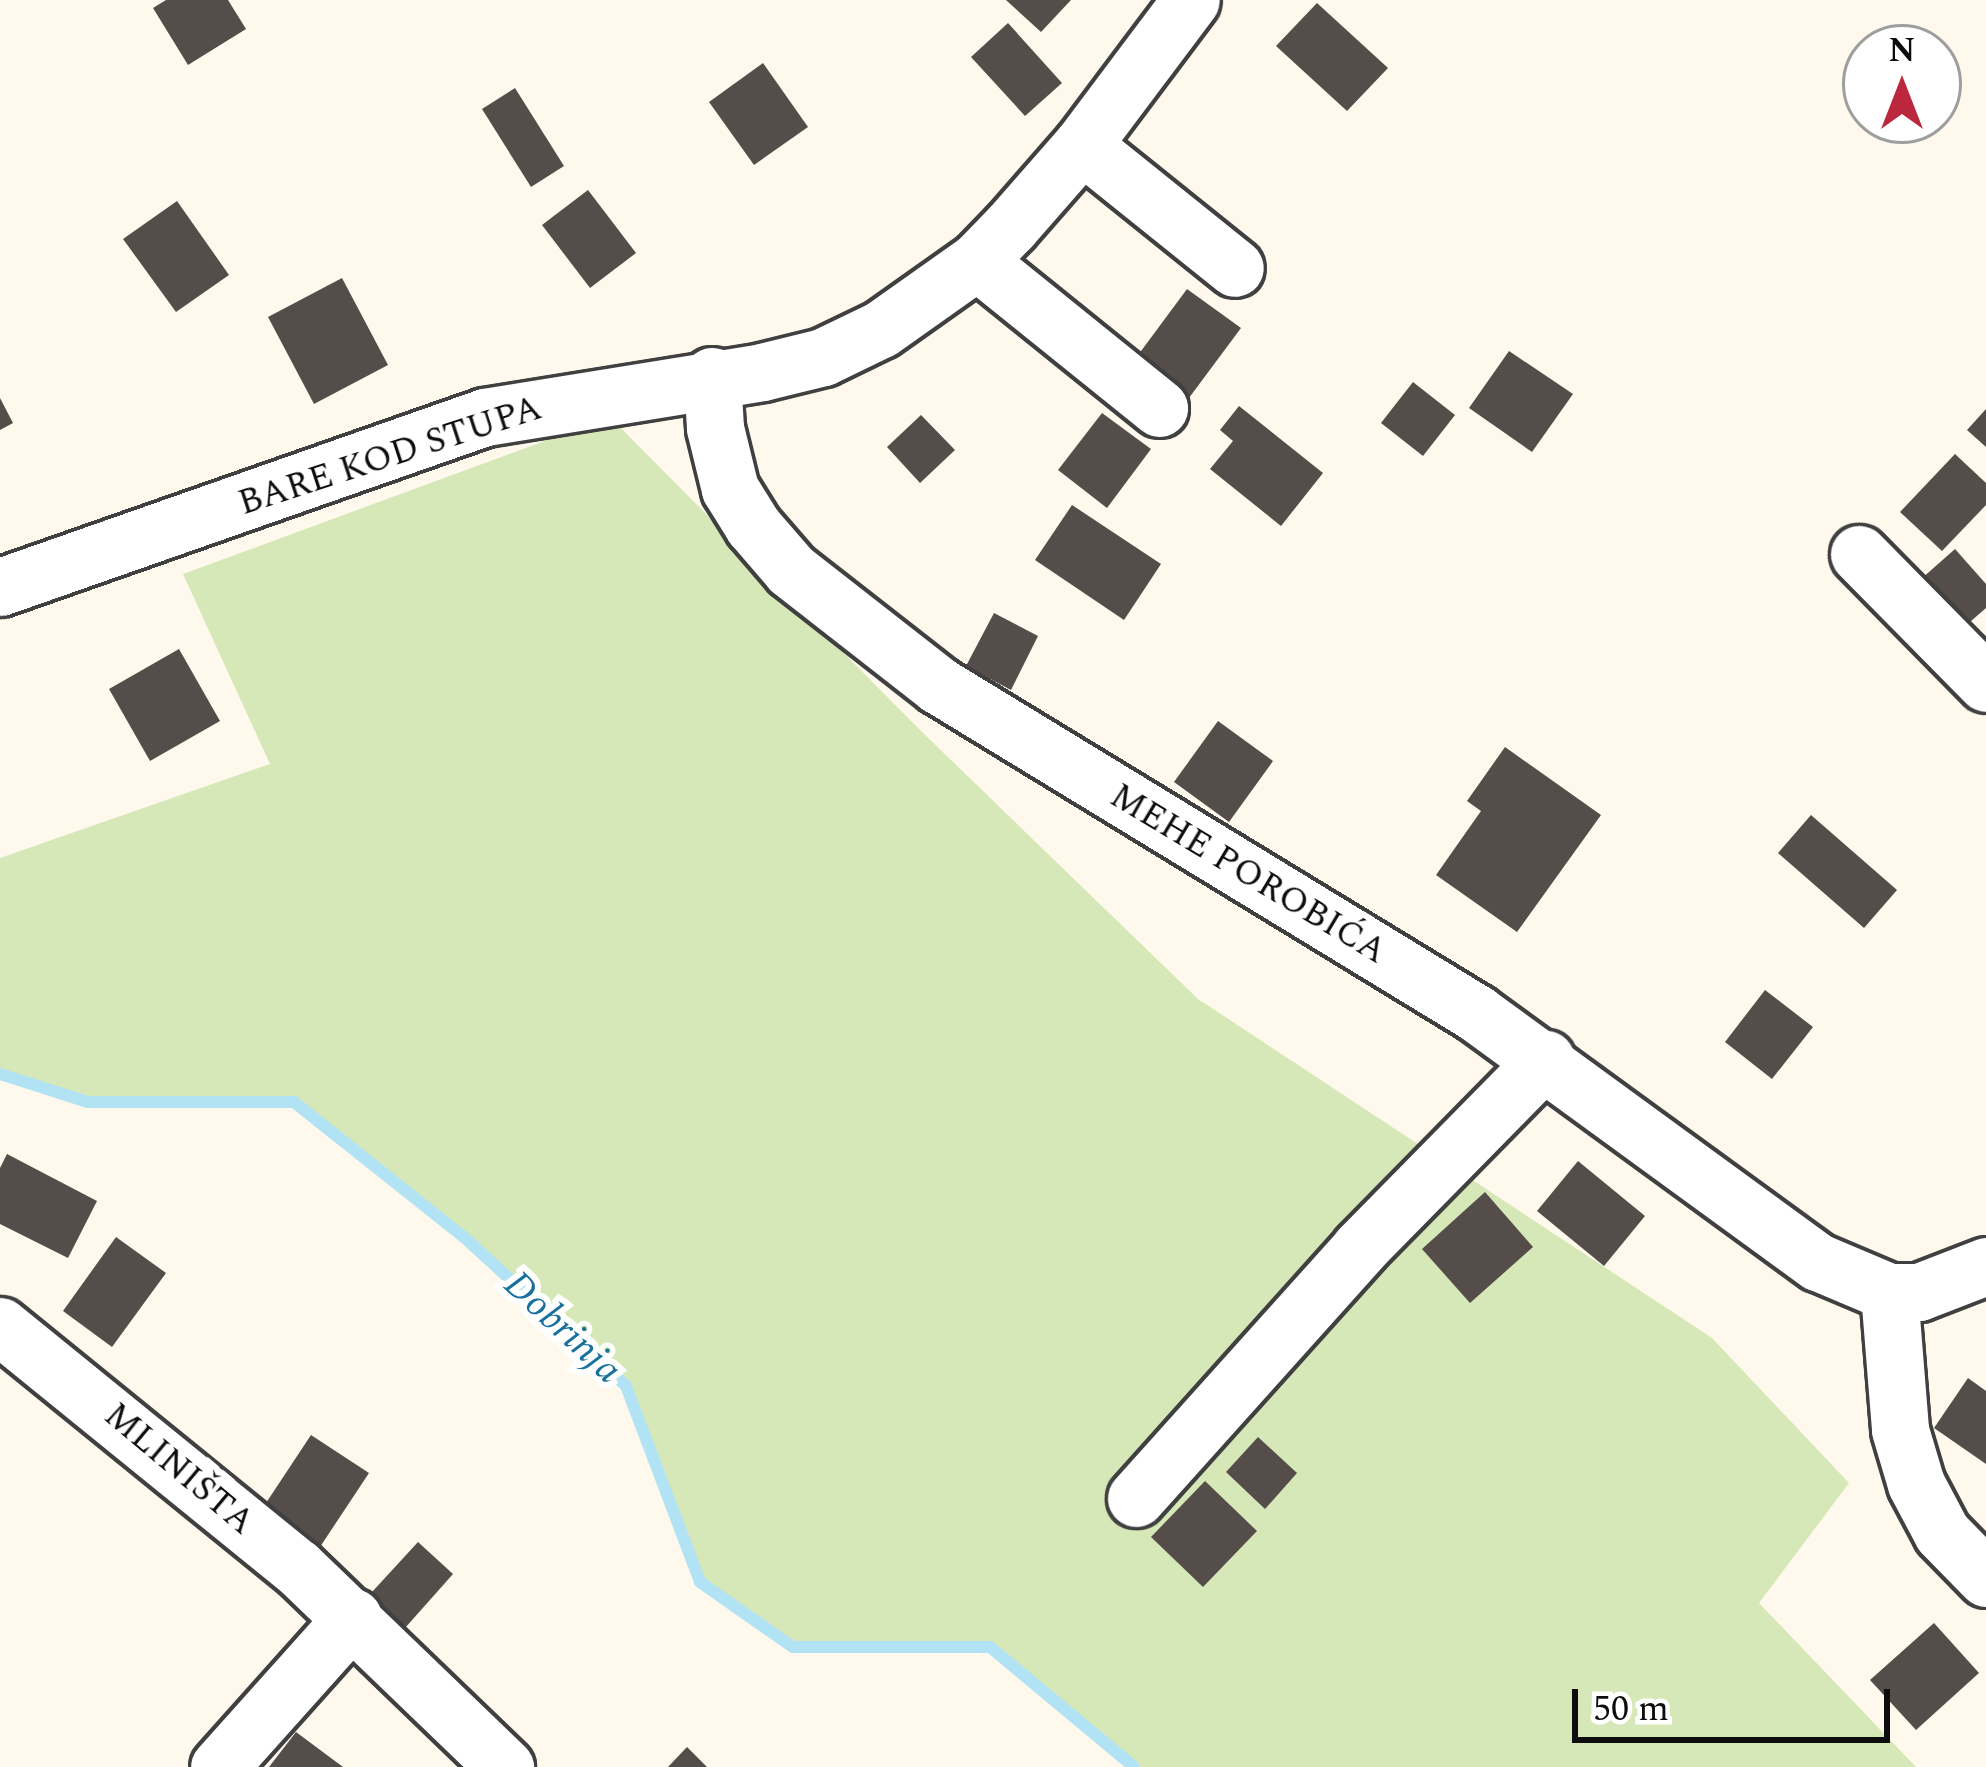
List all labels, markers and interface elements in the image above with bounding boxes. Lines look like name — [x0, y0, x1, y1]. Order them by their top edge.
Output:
north arrow — [1842, 24, 1962, 144]
text: N — [1889, 26, 1915, 76]
street label: BARE KOD STUPA — [233, 387, 547, 525]
street label: MEHE POROBIĆA — [1102, 774, 1394, 974]
water label: Dobrinja — [493, 1262, 631, 1394]
street label: MLINIŠTA — [95, 1394, 263, 1544]
scale bar — [1578, 1665, 1896, 1739]
text: 50 m — [1593, 1682, 1669, 1737]

